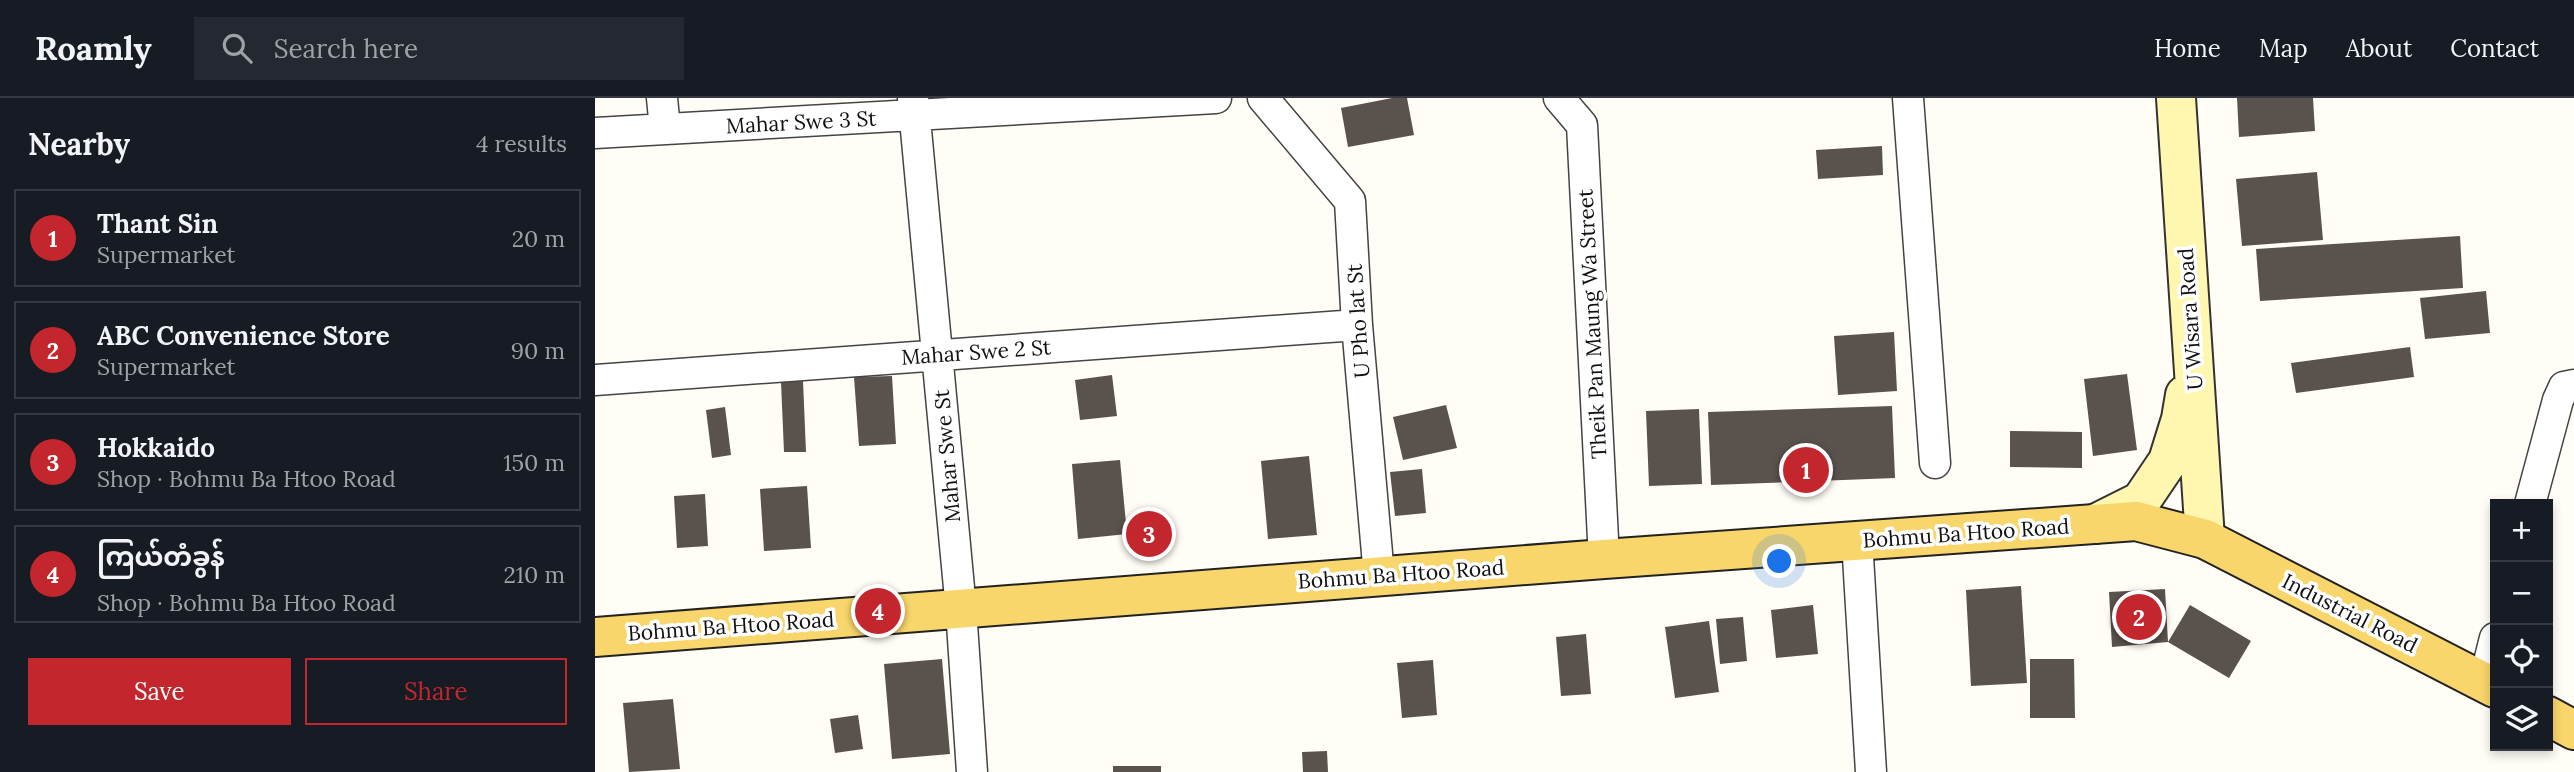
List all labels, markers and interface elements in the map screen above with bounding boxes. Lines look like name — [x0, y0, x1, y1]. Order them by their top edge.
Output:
search box — [194, 17, 684, 80]
text: Roamly — [35, 27, 152, 69]
icon: search — [218, 29, 256, 67]
text: Search here — [274, 32, 418, 65]
text: Home — [2154, 33, 2221, 64]
text: Map — [2259, 33, 2308, 64]
text: About — [2346, 33, 2412, 64]
text: Contact — [2450, 33, 2539, 64]
street label: Mahar Swe 3 St — [725, 105, 878, 139]
text: Nearby — [28, 125, 130, 163]
text: 4 results — [476, 129, 567, 158]
street label: Theik Pan Maung Wa Street — [1571, 188, 1613, 460]
text: Thant Sin — [97, 207, 218, 240]
text: 1 — [48, 224, 58, 253]
text: 20 m — [512, 224, 565, 253]
text: Supermarket — [97, 240, 235, 269]
street label: U Wisara Road — [2172, 247, 2208, 391]
street label: U Pho lat St — [1340, 262, 1375, 379]
text: ABC Convenience Store — [97, 319, 390, 352]
street label: Mahar Swe 2 St — [900, 333, 1053, 371]
text: 2 — [47, 336, 59, 365]
text: 90 m — [511, 336, 565, 365]
text: Supermarket — [97, 352, 235, 381]
street label: Mahar Swe St — [928, 388, 966, 524]
text: Hokkaido — [97, 431, 215, 464]
pin: 1 — [1783, 444, 1829, 496]
text: 3 — [47, 448, 59, 477]
text: 150 m — [503, 448, 565, 477]
text: Shop · Bohmu Ba Htoo Road — [97, 464, 396, 493]
map controls — [2490, 499, 2553, 751]
button: + — [2490, 499, 2553, 562]
pin: 3 — [1126, 508, 1172, 560]
street label: Bohmu Ba Htoo Road — [1862, 512, 2070, 554]
text: ကြယ်တံခွန် — [97, 540, 225, 573]
your location — [1762, 544, 1796, 578]
street label: Bohmu Ba Htoo Road — [1297, 553, 1505, 595]
text: 4 — [47, 560, 59, 589]
text: 210 m — [503, 560, 565, 589]
button: − — [2490, 562, 2553, 625]
street label: Industrial Road — [2278, 567, 2422, 659]
pin: 4 — [855, 585, 901, 637]
text: Shop · Bohmu Ba Htoo Road — [97, 588, 396, 617]
pin: 2 — [2116, 591, 2162, 643]
street label: Bohmu Ba Htoo Road — [627, 605, 835, 647]
button: locate — [2490, 625, 2553, 688]
button: Save — [28, 658, 291, 725]
button: Share — [305, 658, 567, 725]
button: layers — [2490, 688, 2553, 751]

